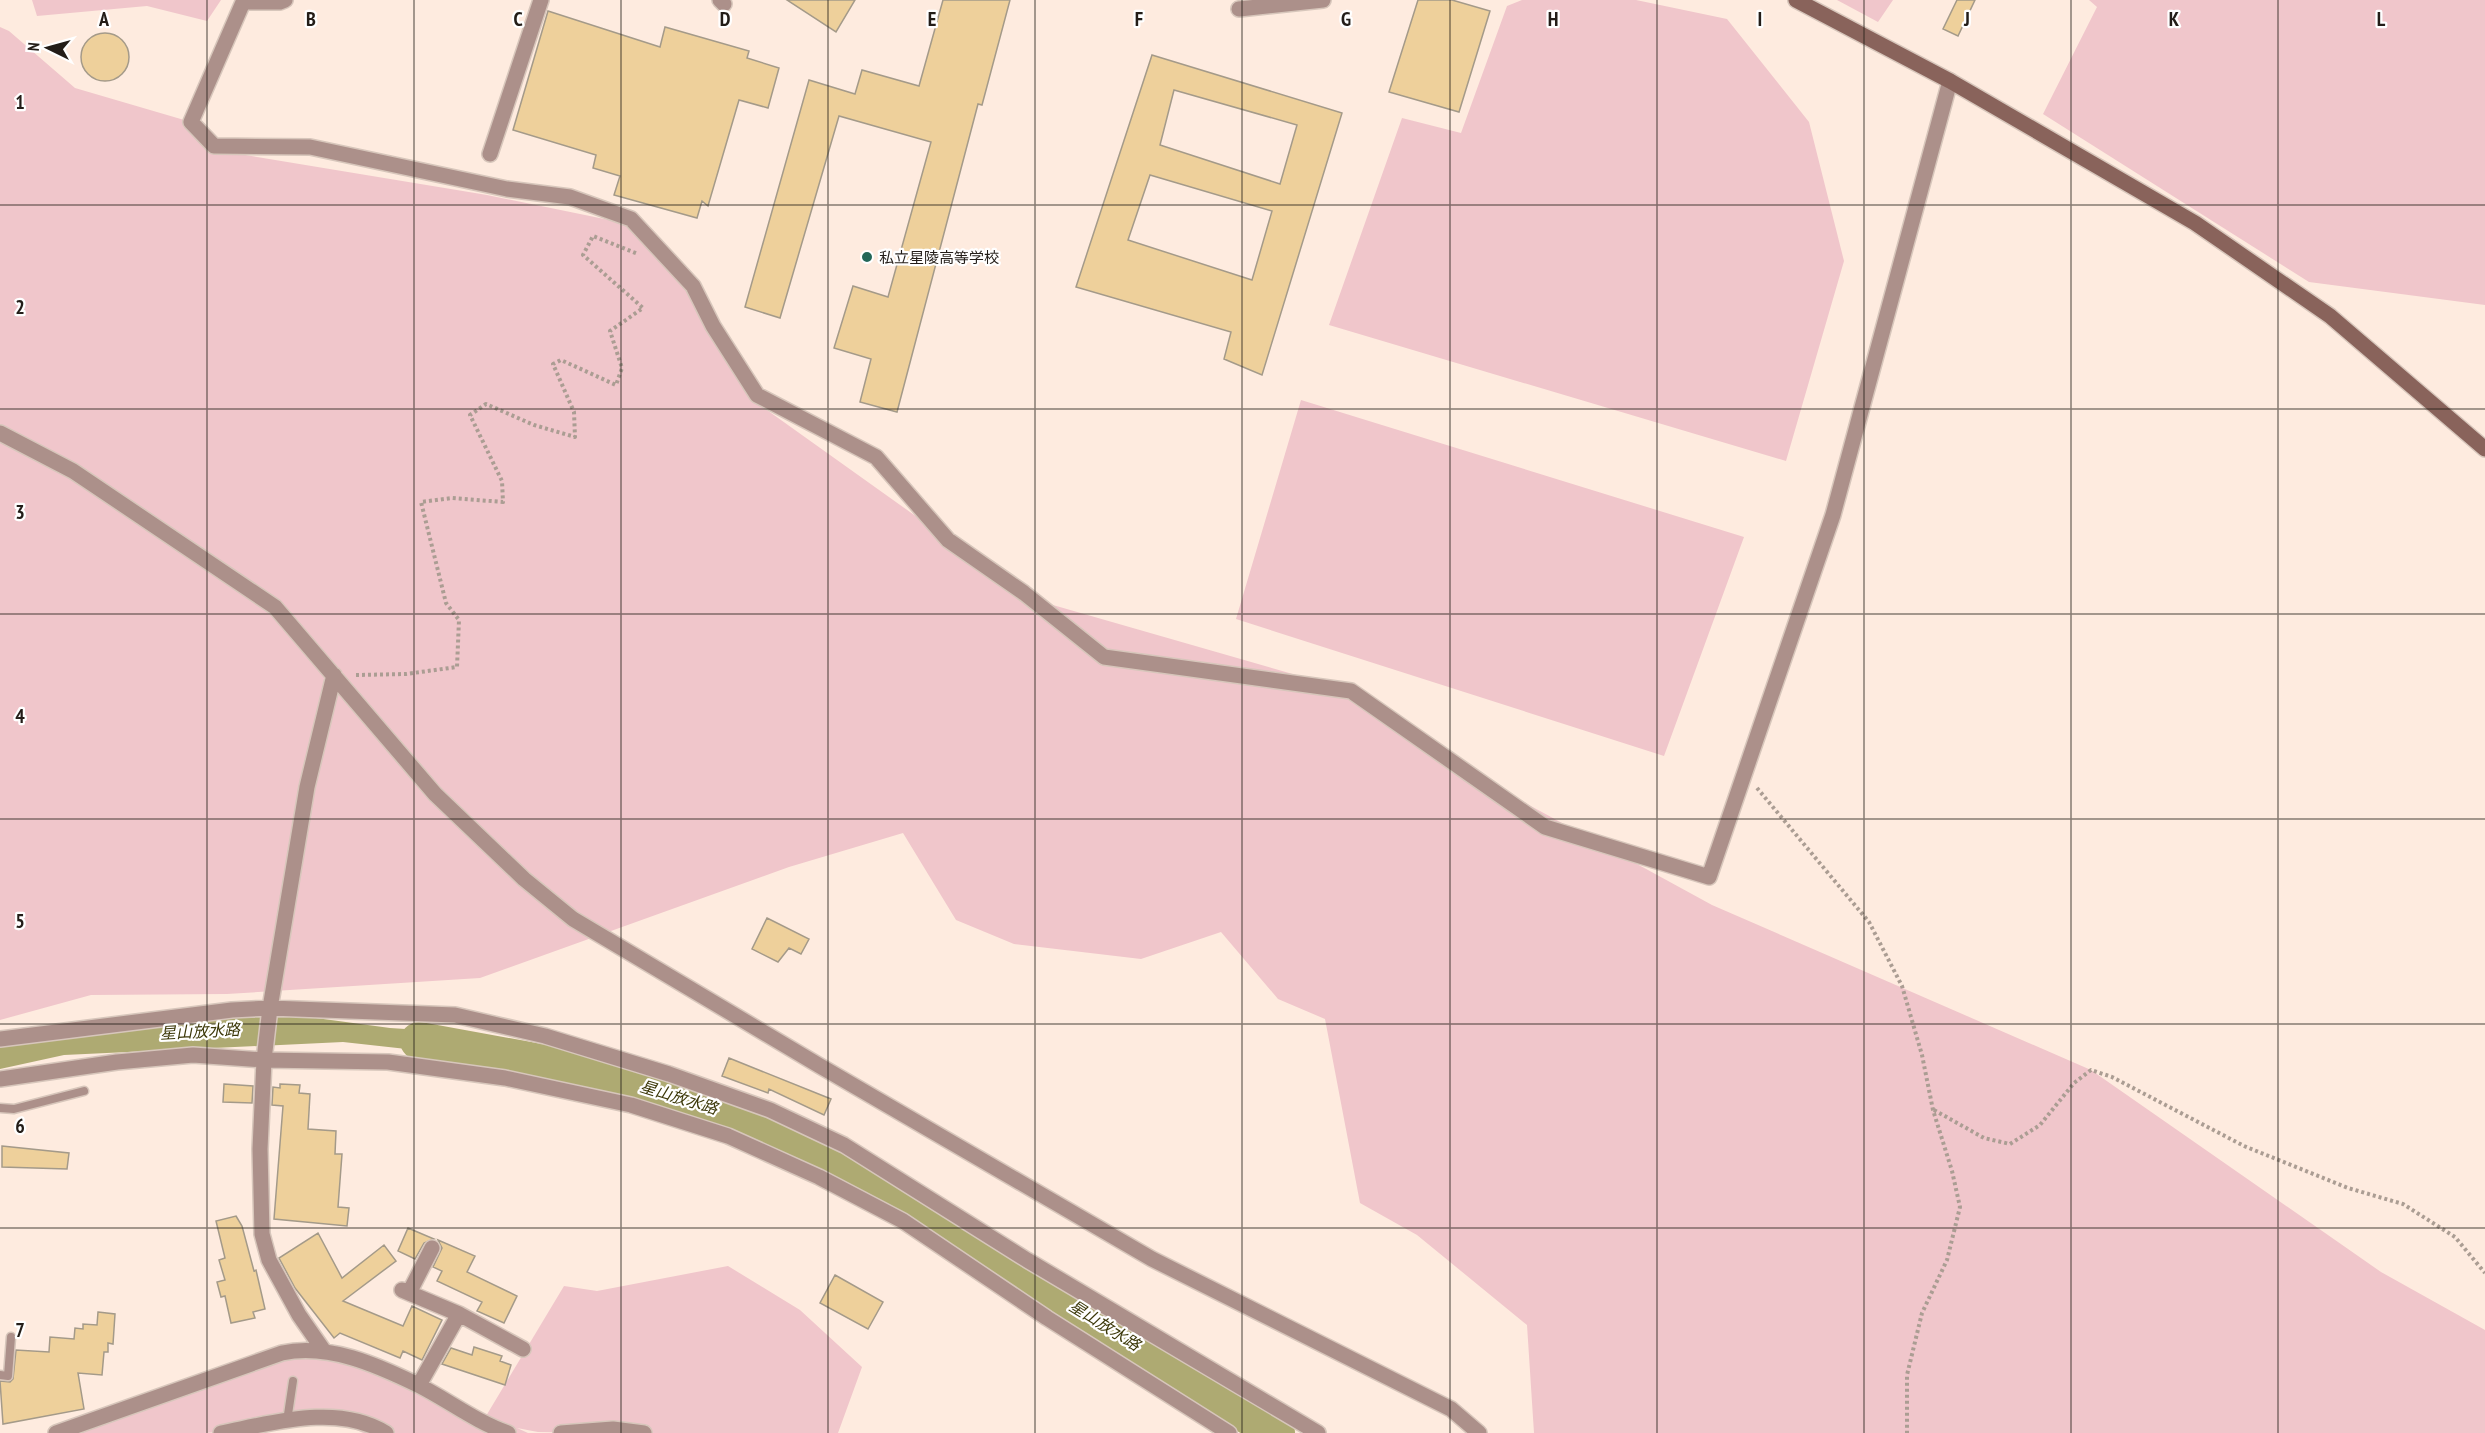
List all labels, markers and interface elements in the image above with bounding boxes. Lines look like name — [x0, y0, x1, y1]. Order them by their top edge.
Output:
text: A — [98, 6, 110, 32]
text: B — [306, 6, 316, 32]
text: C — [513, 6, 523, 32]
text: D — [720, 6, 731, 32]
text: E — [928, 6, 936, 32]
text: F — [1135, 6, 1143, 32]
text: G — [1341, 6, 1351, 32]
text: H — [1548, 6, 1558, 32]
text: I — [1758, 6, 1762, 32]
text: J — [1963, 6, 1970, 32]
text: K — [2169, 6, 2180, 32]
text: L — [2377, 6, 2386, 32]
north arrow — [18, 18, 78, 78]
text: N — [23, 42, 43, 52]
text: 1 — [15, 89, 25, 115]
place label: 私立星陵高等学校 — [879, 248, 999, 267]
marker: 私立星陵高等学校 — [860, 250, 874, 264]
text: 2 — [15, 294, 25, 320]
text: 3 — [15, 499, 25, 525]
text: 4 — [15, 703, 25, 729]
text: 5 — [15, 908, 25, 934]
water label: 星山放水路 — [160, 1019, 242, 1043]
water label: 星山放水路 — [638, 1076, 722, 1119]
text: 6 — [15, 1113, 25, 1139]
water label: 星山放水路 — [1066, 1295, 1146, 1356]
text: 7 — [15, 1317, 25, 1343]

